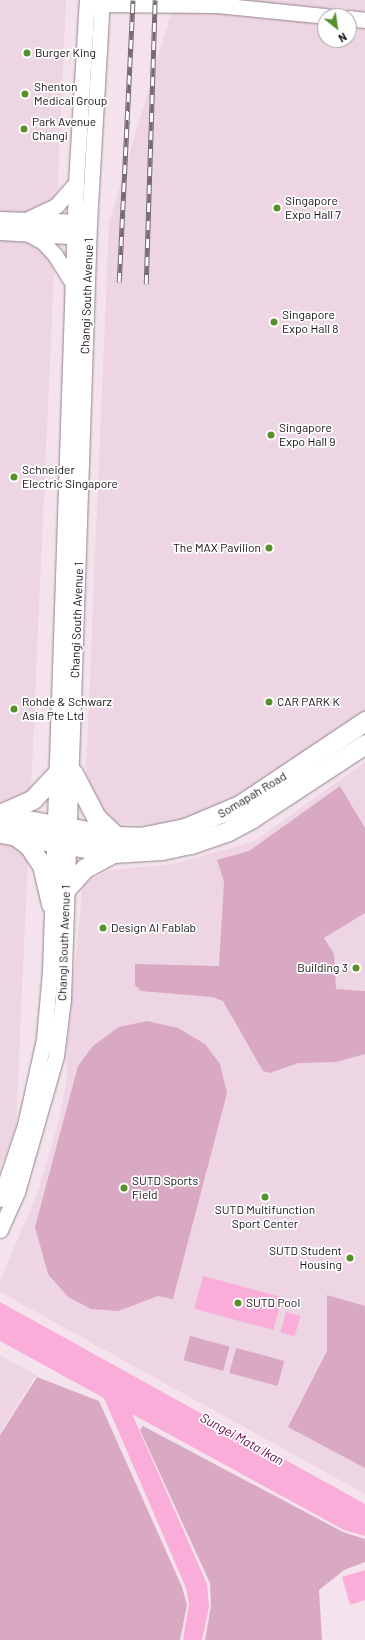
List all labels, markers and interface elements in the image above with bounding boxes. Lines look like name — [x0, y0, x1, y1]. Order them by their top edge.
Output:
north arrow — [317, 8, 357, 48]
text: N — [336, 30, 349, 45]
place label: Burger King — [35, 46, 96, 60]
marker: Burger King — [22, 48, 32, 58]
place label: Shenton Medical Group — [34, 80, 107, 108]
marker: Shenton Medical Group — [19, 88, 31, 100]
place label: Park Avenue Changi — [32, 115, 96, 143]
marker: Park Avenue Changi — [19, 124, 29, 134]
place label: Singapore Expo Hall 7 — [285, 194, 341, 222]
marker: Singapore Expo Hall 7 — [272, 203, 282, 213]
street label: Changi South Avenue 1 — [78, 238, 96, 354]
place label: Singapore Expo Hall 8 — [282, 308, 339, 336]
marker: Singapore Expo Hall 8 — [269, 317, 279, 327]
place label: Singapore Expo Hall 9 — [279, 421, 336, 449]
marker: Singapore Expo Hall 9 — [266, 430, 276, 440]
place label: Schneider Electric Singapore — [22, 463, 118, 491]
marker: Schneider Electric Singapore — [9, 472, 19, 482]
place label: The MAX Pavilion — [173, 541, 261, 555]
marker: The MAX Pavilion — [264, 543, 274, 553]
street label: Changi South Avenue 1 — [68, 562, 86, 678]
place label: Rohde & Schwarz Asia Pte Ltd — [22, 695, 112, 723]
place label: CAR PARK K — [277, 695, 340, 709]
marker: CAR PARK K — [264, 697, 274, 707]
marker: Rohde & Schwarz Asia Pte Ltd — [9, 704, 19, 714]
street label: Somapah Road — [215, 769, 289, 821]
street label: Changi South Avenue 1 — [55, 885, 73, 1001]
place label: Design AI Fablab — [111, 921, 196, 935]
marker: Design AI Fablab — [98, 923, 108, 933]
place label: Building 3 — [297, 961, 348, 975]
marker: Building 3 — [351, 963, 361, 973]
place label: SUTD Sports Field — [132, 1174, 198, 1202]
marker: SUTD Sports Field — [119, 1183, 129, 1193]
marker: SUTD Multifunction Sport Center — [260, 1192, 270, 1202]
place label: SUTD Multifunction Sport Center — [215, 1203, 315, 1231]
place label: SUTD Student Housing — [269, 1244, 342, 1272]
marker: SUTD Student Housing — [345, 1253, 355, 1263]
place label: SUTD Pool — [246, 1296, 300, 1310]
marker: SUTD Pool — [233, 1298, 243, 1308]
water label: Sungei Mata Ikan — [198, 1410, 286, 1468]

